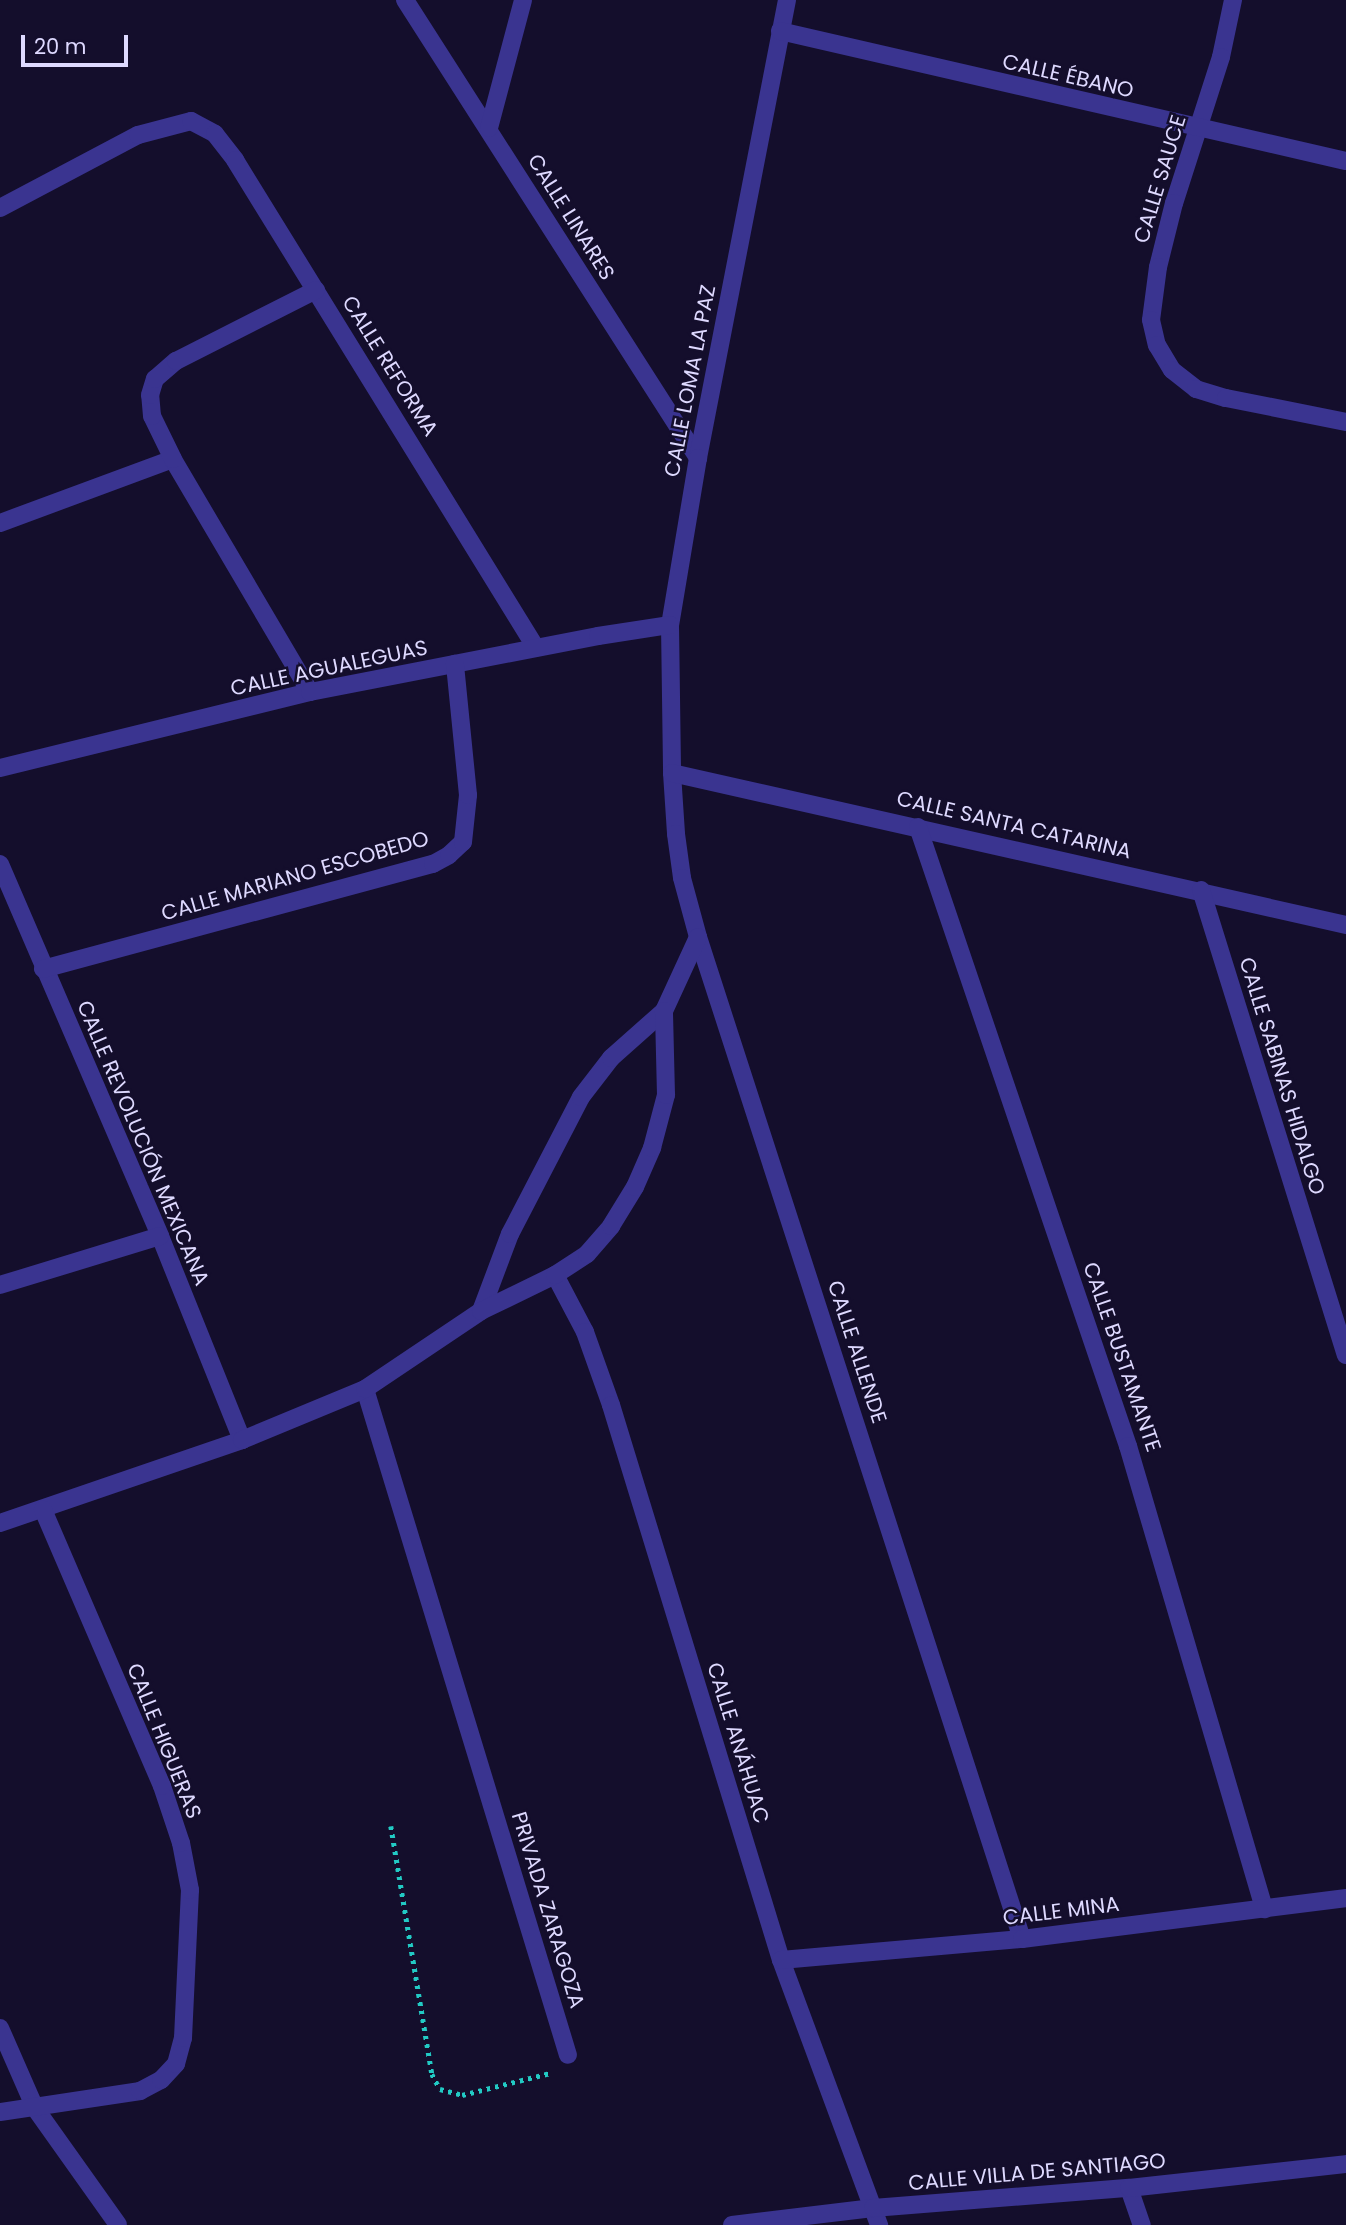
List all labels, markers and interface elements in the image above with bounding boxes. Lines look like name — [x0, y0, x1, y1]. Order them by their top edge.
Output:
scale bar — [24, 21, 131, 65]
text: 20 m — [34, 32, 87, 61]
street label: CALLE ÉBANO — [1000, 49, 1136, 103]
street label: CALLE SAUCE — [1129, 112, 1191, 246]
street label: CALLE LINARES — [522, 149, 620, 285]
street label: CALLE LOMA LA PAZ — [659, 283, 721, 479]
street label: CALLE REFORMA — [337, 291, 443, 441]
street label: CALLE AGUALEGUAS — [228, 635, 430, 701]
street label: CALLE SANTA CATARINA — [894, 786, 1134, 864]
street label: CALLE MARIANO ESCOBEDO — [158, 826, 432, 926]
street label: CALLE SABINAS HIDALGO — [1234, 954, 1330, 1198]
street label: CALLE REVOLUCIÓN MEXICANA — [71, 997, 215, 1289]
street label: CALLE BUSTAMANTE — [1078, 1259, 1166, 1455]
street label: CALLE ALLENDE — [822, 1278, 892, 1426]
street label: CALLE ANÁHUAC — [702, 1659, 774, 1827]
street label: CALLE HIGUERAS — [121, 1660, 207, 1822]
street label: PRIVADA ZARAGOZA — [506, 1809, 590, 2011]
street label: CALLE MINA — [1001, 1891, 1121, 1931]
street label: CALLE VILLA DE SANTIAGO — [907, 2148, 1167, 2196]

